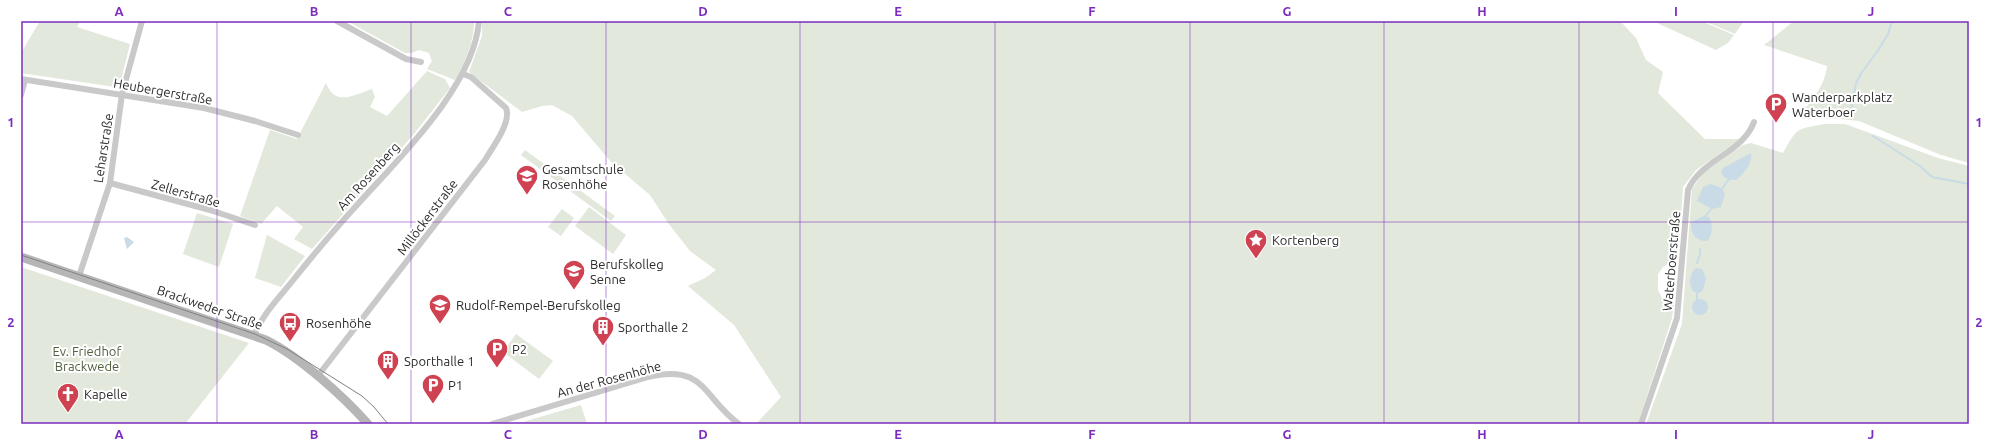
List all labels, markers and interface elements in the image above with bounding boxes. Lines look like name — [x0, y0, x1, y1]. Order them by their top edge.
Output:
text: A — [114, 4, 124, 18]
text: B — [310, 4, 319, 18]
text: C — [504, 4, 513, 18]
text: D — [698, 4, 708, 18]
text: E — [894, 4, 902, 18]
text: F — [1088, 4, 1096, 18]
text: G — [1283, 4, 1292, 18]
text: H — [1477, 4, 1487, 18]
text: I — [1674, 4, 1678, 18]
text: J — [1868, 4, 1874, 18]
street label: Heubergerstraße — [112, 75, 214, 107]
place label: Wanderparkplatz Waterboer — [1792, 90, 1892, 119]
parking icon: Wanderparkplatz Waterboer — [1763, 91, 1789, 124]
street label: Leharstraße — [91, 112, 115, 184]
text: 1 — [7, 115, 15, 129]
text: 1 — [1975, 115, 1983, 129]
street label: Am Rosenberg — [334, 139, 402, 213]
place label: Gesamtschule Rosenhöhe — [542, 162, 624, 191]
school or university icon: Gesamtschule Rosenhöhe — [514, 163, 540, 196]
street label: Zellerstraße — [150, 177, 222, 209]
street label: Millöckerstraße — [394, 177, 460, 257]
street label: Waterboerstraße — [1660, 210, 1682, 312]
place icon: Kortenberg — [1243, 227, 1269, 260]
place label: Kortenberg — [1272, 233, 1339, 247]
place label: Berufskolleg Senne — [590, 257, 664, 286]
school or university icon: Berufskolleg Senne — [561, 258, 587, 291]
street label: Brackweder Straße — [155, 282, 265, 332]
school or university icon: Rudolf-Rempel-Berufskolleg — [427, 292, 453, 325]
place label: Rudolf-Rempel-Berufskolleg — [456, 298, 621, 312]
bus stop icon: Rosenhöhe — [277, 310, 303, 343]
building icon: Sporthalle 2 — [590, 314, 616, 347]
text: 2 — [7, 315, 15, 329]
text: 2 — [1975, 315, 1983, 329]
place label: Rosenhöhe — [306, 316, 372, 330]
place label: Sporthalle 2 — [618, 320, 688, 334]
parking icon: P2 — [484, 336, 510, 369]
place label: P2 — [512, 342, 527, 356]
park label: Ev. Friedhof Brackwede — [53, 344, 121, 373]
building icon: Sporthalle 1 — [375, 348, 401, 381]
place label: Sporthalle 1 — [404, 354, 474, 368]
street label: An der Rosenhöhe — [555, 358, 663, 400]
parking icon: P1 — [420, 372, 446, 405]
place label: P1 — [448, 378, 463, 392]
church icon: Kapelle — [55, 381, 81, 414]
place label: Kapelle — [84, 387, 127, 401]
text: A — [114, 427, 124, 441]
text: B — [310, 427, 319, 441]
text: C — [504, 427, 513, 441]
text: D — [698, 427, 708, 441]
text: E — [894, 427, 902, 441]
text: F — [1088, 427, 1096, 441]
text: G — [1283, 427, 1292, 441]
text: H — [1477, 427, 1487, 441]
text: I — [1674, 427, 1678, 441]
text: J — [1868, 427, 1874, 441]

